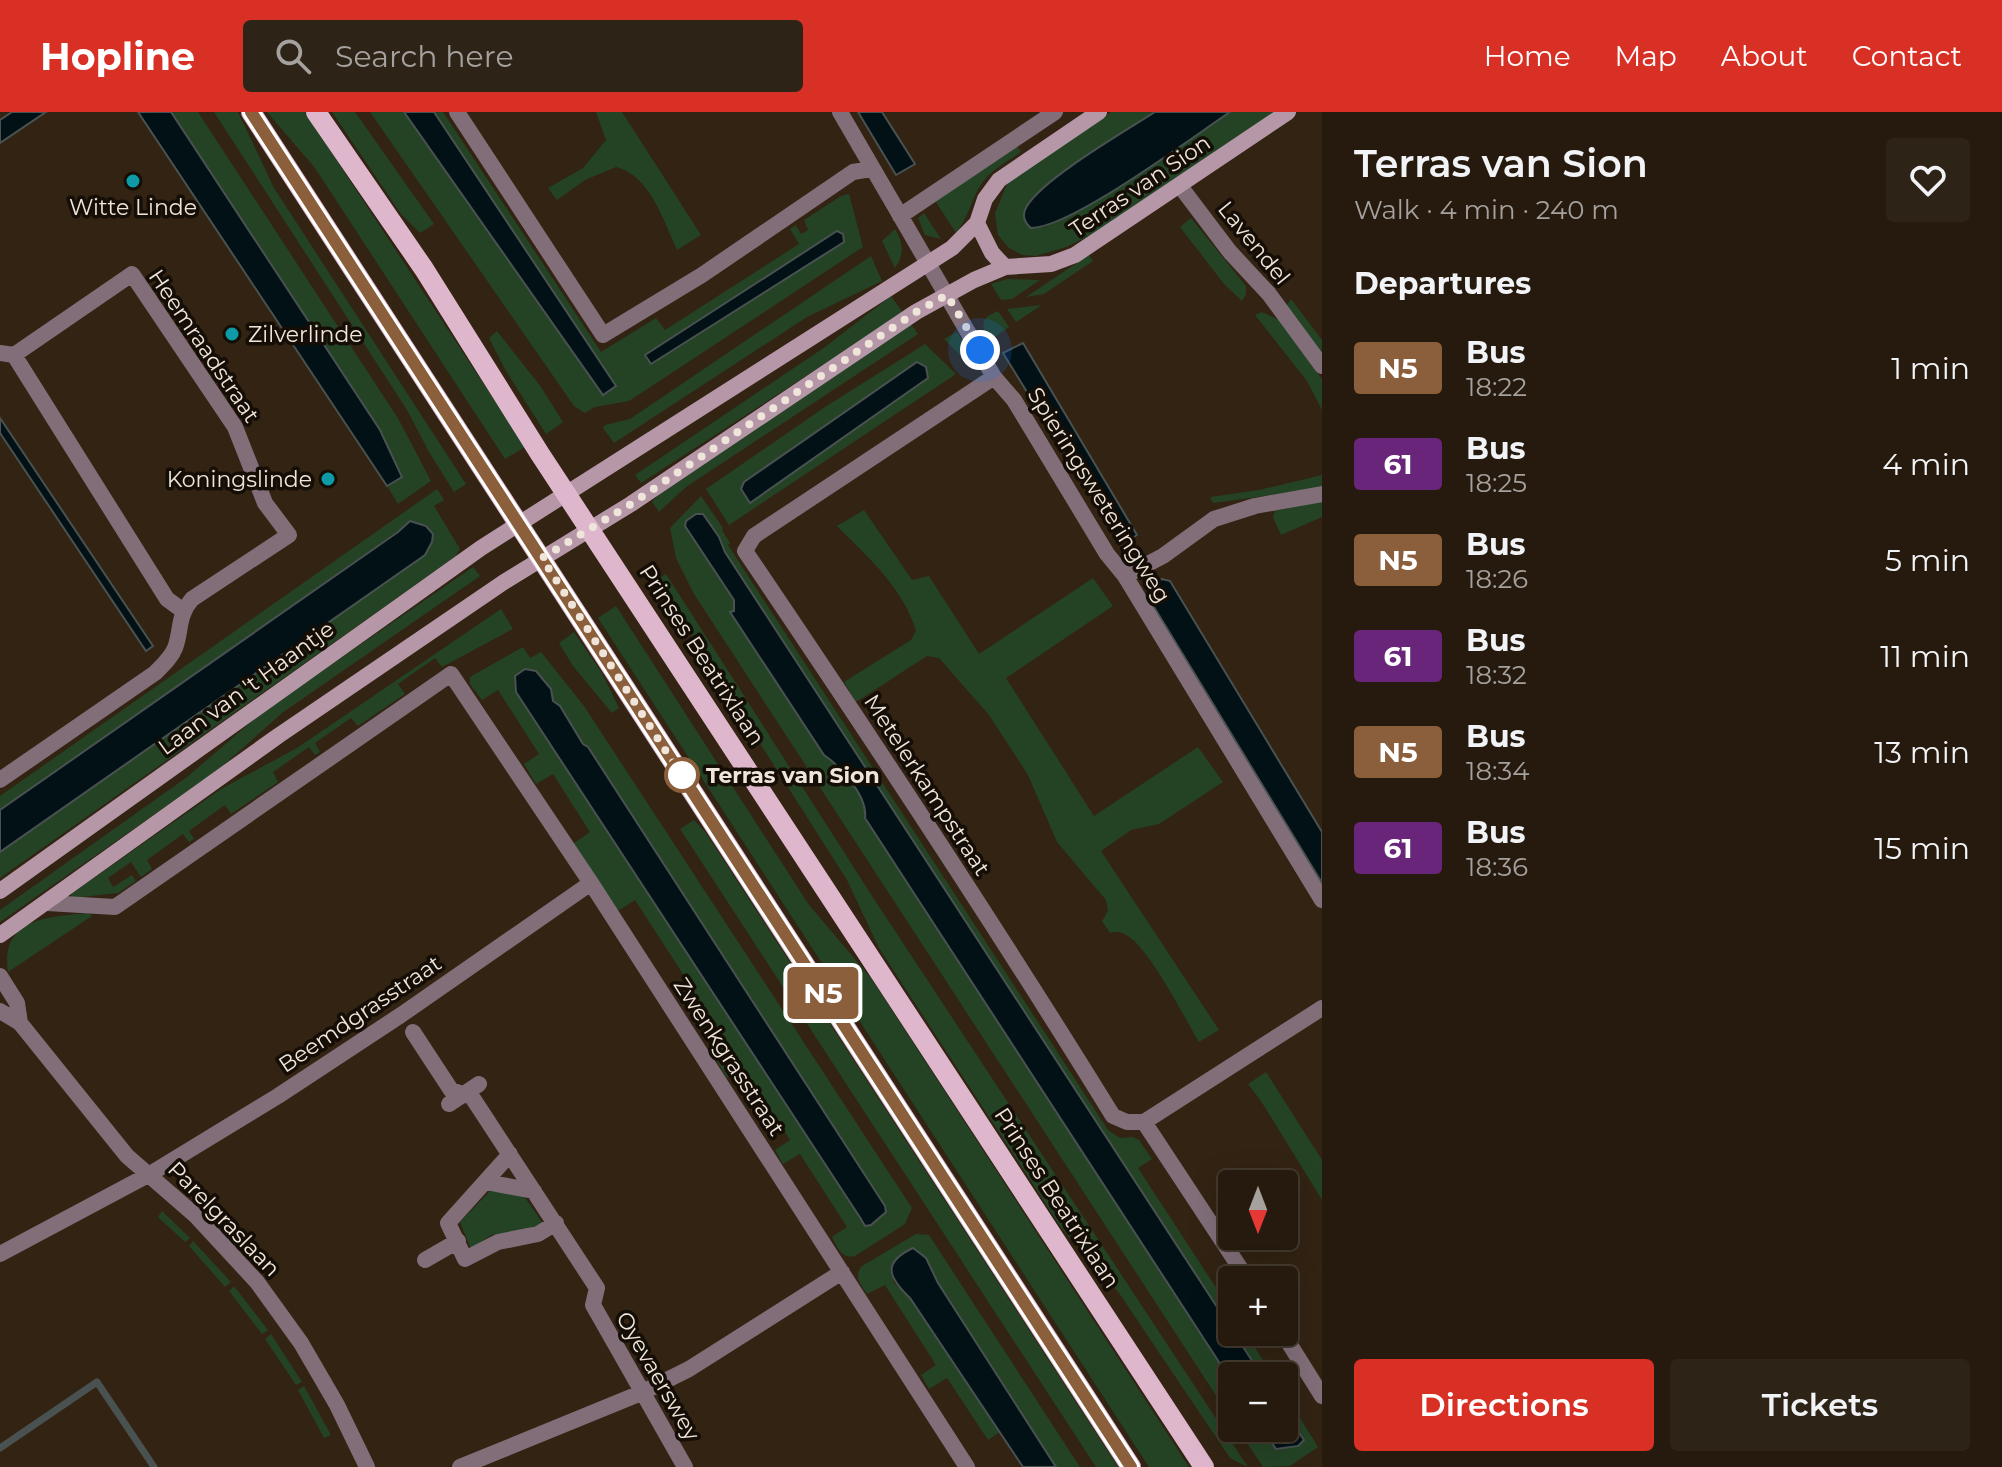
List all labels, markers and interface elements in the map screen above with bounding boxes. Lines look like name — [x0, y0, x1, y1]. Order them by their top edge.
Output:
search box — [243, 20, 803, 92]
text: Hopline — [40, 33, 195, 80]
icon: search — [271, 34, 315, 78]
text: Search here — [335, 38, 514, 75]
text: Home — [1484, 39, 1571, 73]
text: Map — [1615, 39, 1677, 73]
text: About — [1721, 39, 1808, 73]
text: Contact — [1852, 39, 1962, 73]
street label: Terras van Sion — [1064, 129, 1216, 243]
button: heart — [1886, 138, 1970, 222]
text: Terras van Sion — [1354, 140, 1648, 187]
marker: Witte Linde — [124, 172, 142, 190]
place label: Witte Linde — [69, 194, 197, 221]
text: Walk · 4 min · 240 m — [1354, 194, 1619, 226]
street label: Lavendel — [1212, 196, 1296, 290]
street label: Heemraadstraat — [143, 264, 265, 428]
text: Departures — [1354, 265, 1531, 302]
place label: Zilverlinde — [248, 321, 363, 348]
marker: Zilverlinde — [223, 325, 241, 343]
your location — [960, 330, 1000, 370]
text: Bus — [1466, 334, 1526, 371]
text: 1 min — [1891, 350, 1970, 387]
text: N5 — [1378, 351, 1418, 385]
text: 18:22 — [1466, 371, 1527, 403]
street label: Spieringsweteringweg — [1022, 382, 1176, 608]
text: Bus — [1466, 430, 1526, 467]
text: 4 min — [1882, 446, 1970, 483]
text: 61 — [1384, 447, 1412, 481]
place label: Koningslinde — [167, 466, 312, 493]
text: 18:25 — [1466, 467, 1527, 499]
marker: Koningslinde — [319, 470, 337, 488]
text: Bus — [1466, 526, 1526, 563]
text: 5 min — [1885, 542, 1970, 579]
text: N5 — [1378, 543, 1418, 577]
street label: Prinses Beatrixlaan — [634, 560, 770, 750]
text: 18:26 — [1466, 563, 1528, 595]
street label: Laan van 't Haantje — [153, 615, 339, 761]
text: Bus — [1466, 622, 1526, 659]
text: 11 min — [1880, 638, 1970, 675]
text: 61 — [1384, 639, 1412, 673]
text: 18:32 — [1466, 659, 1527, 691]
street label: Metelerkampstraat — [858, 689, 996, 881]
text: Bus — [1466, 718, 1526, 755]
text: 13 min — [1874, 734, 1970, 771]
text: N5 — [1378, 735, 1418, 769]
text: 18:34 — [1466, 755, 1529, 787]
marker: Terras van Sion — [665, 758, 699, 792]
place label: Terras van Sion — [706, 762, 880, 789]
text: Bus — [1466, 814, 1526, 851]
text: 15 min — [1874, 830, 1970, 867]
text: 61 — [1384, 831, 1412, 865]
text: 18:36 — [1466, 851, 1528, 883]
street label: Beemdgrasstraat — [273, 949, 447, 1078]
line badge: N5 — [787, 967, 859, 1019]
street label: Zwenkgrasstraat — [668, 973, 790, 1141]
text: N5 — [803, 976, 843, 1010]
street label: Prinses Beatrixlaan — [989, 1103, 1125, 1293]
street label: Parelgraslaan — [162, 1156, 286, 1282]
north arrow — [1218, 1170, 1298, 1250]
map controls — [1218, 1170, 1298, 1442]
button: + — [1218, 1266, 1298, 1346]
street label: Oyevaerswey — [610, 1307, 706, 1445]
button: Directions — [1354, 1359, 1654, 1451]
button: Tickets — [1670, 1359, 1970, 1451]
button: − — [1218, 1362, 1298, 1442]

